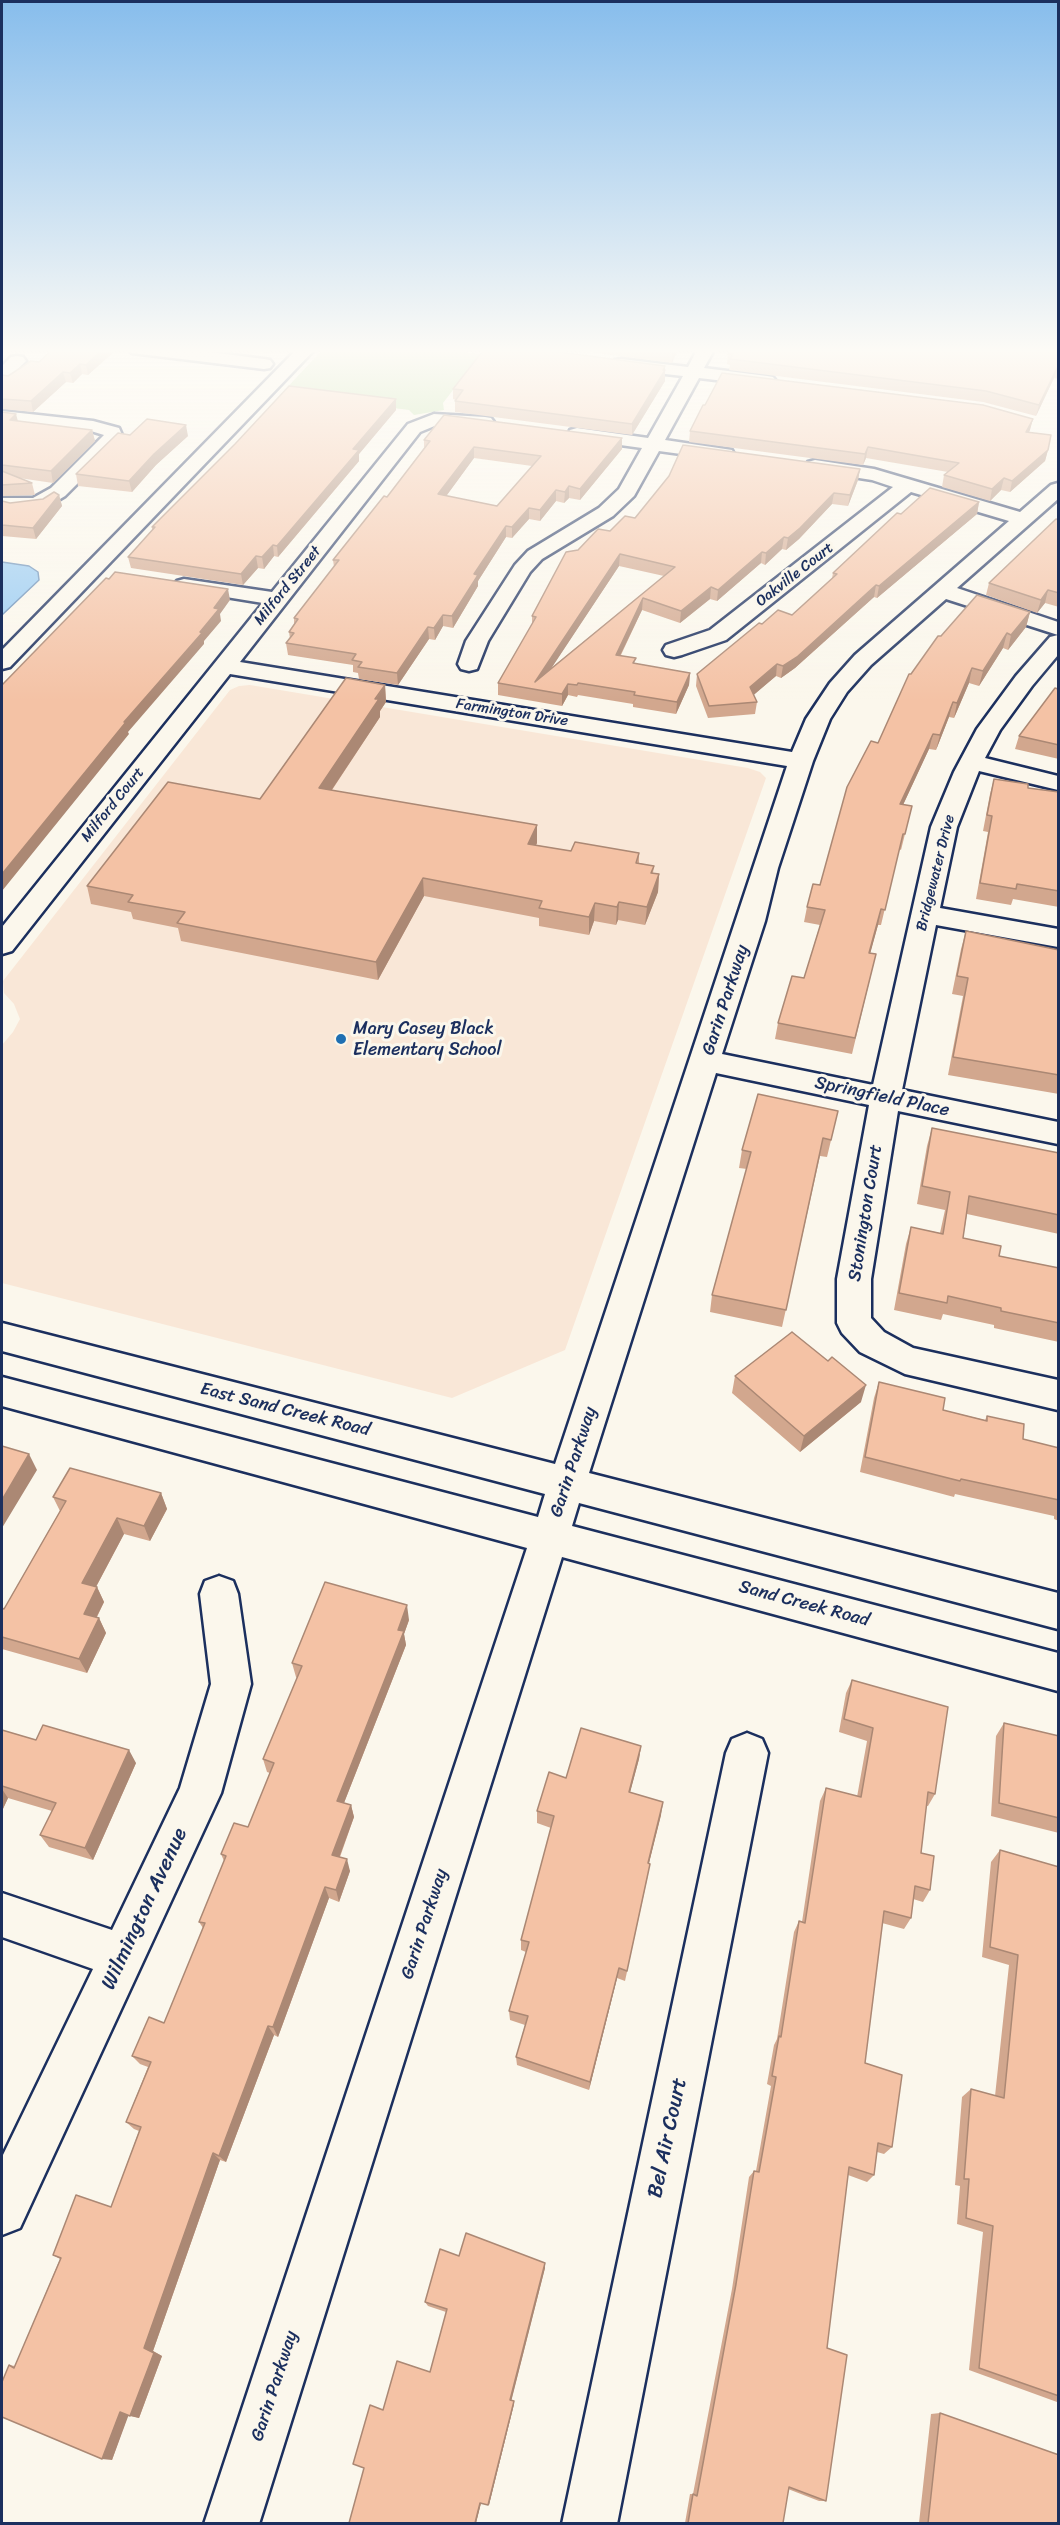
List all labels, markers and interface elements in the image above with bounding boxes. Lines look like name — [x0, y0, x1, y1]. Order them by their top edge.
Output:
street label: Oakville Court — [753, 539, 837, 611]
street label: Milford Street — [251, 543, 325, 629]
street label: Farmington Drive — [455, 695, 569, 731]
street label: Milford Court — [78, 764, 148, 846]
street label: Bridgewater Drive — [913, 813, 959, 933]
street label: Garin Parkway — [698, 942, 754, 1058]
place label: Mary Casey Black Elementary School — [353, 1018, 502, 1060]
marker: Mary Casey Black Elementary School — [334, 1032, 348, 1046]
street label: Springfield Place — [813, 1072, 951, 1122]
street label: Stonington Court — [845, 1143, 887, 1283]
street label: East Sand Creek Road — [198, 1378, 372, 1442]
street label: Garin Parkway — [546, 1404, 602, 1520]
street label: Sand Creek Road — [736, 1576, 872, 1632]
street label: Wilmington Avenue — [97, 1824, 193, 1994]
street label: Garin Parkway — [397, 1866, 453, 1982]
street label: Bel Air Court — [643, 2076, 693, 2200]
street label: Garin Parkway — [247, 2328, 303, 2444]

